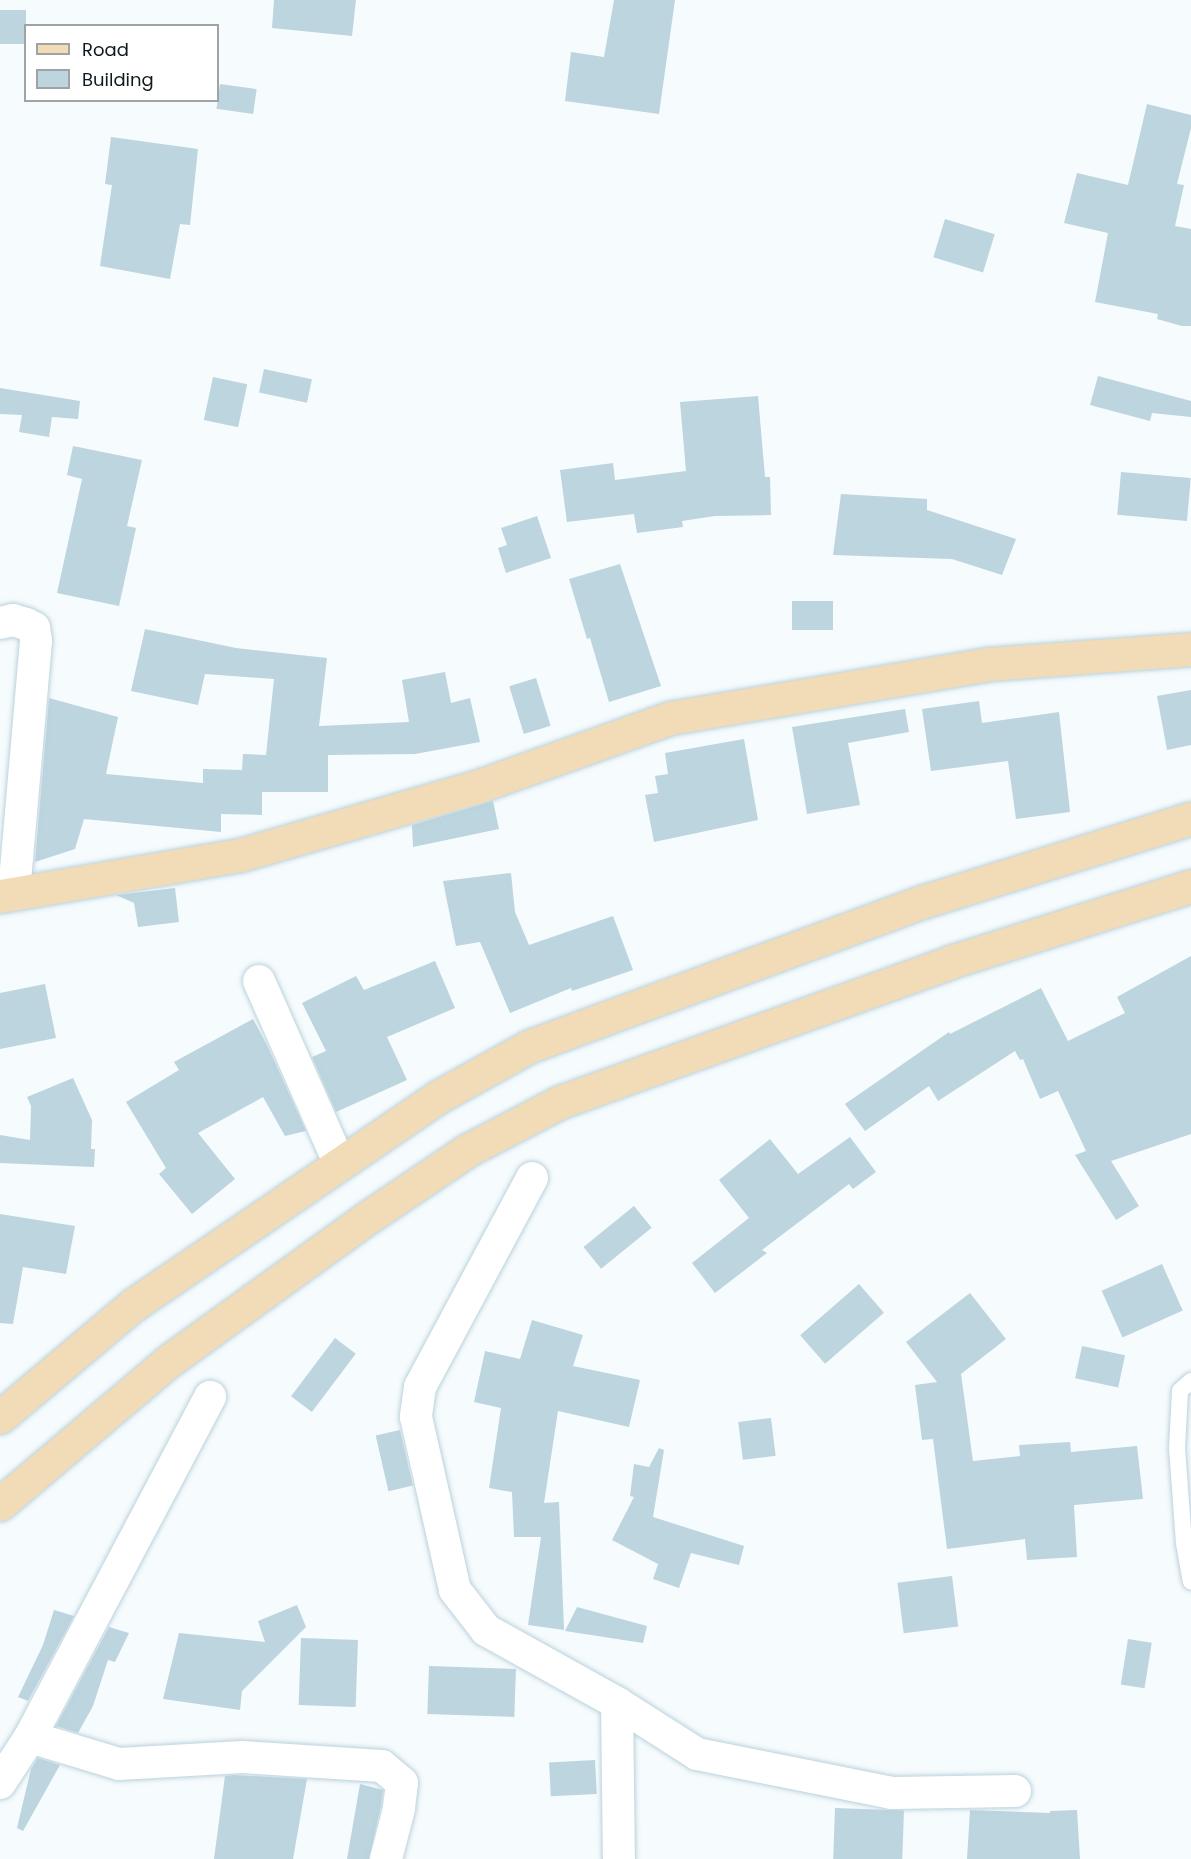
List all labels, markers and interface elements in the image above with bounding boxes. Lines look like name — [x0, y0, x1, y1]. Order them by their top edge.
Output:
legend — [24, 24, 219, 102]
text: Road — [82, 37, 129, 62]
text: Building — [82, 67, 154, 92]

